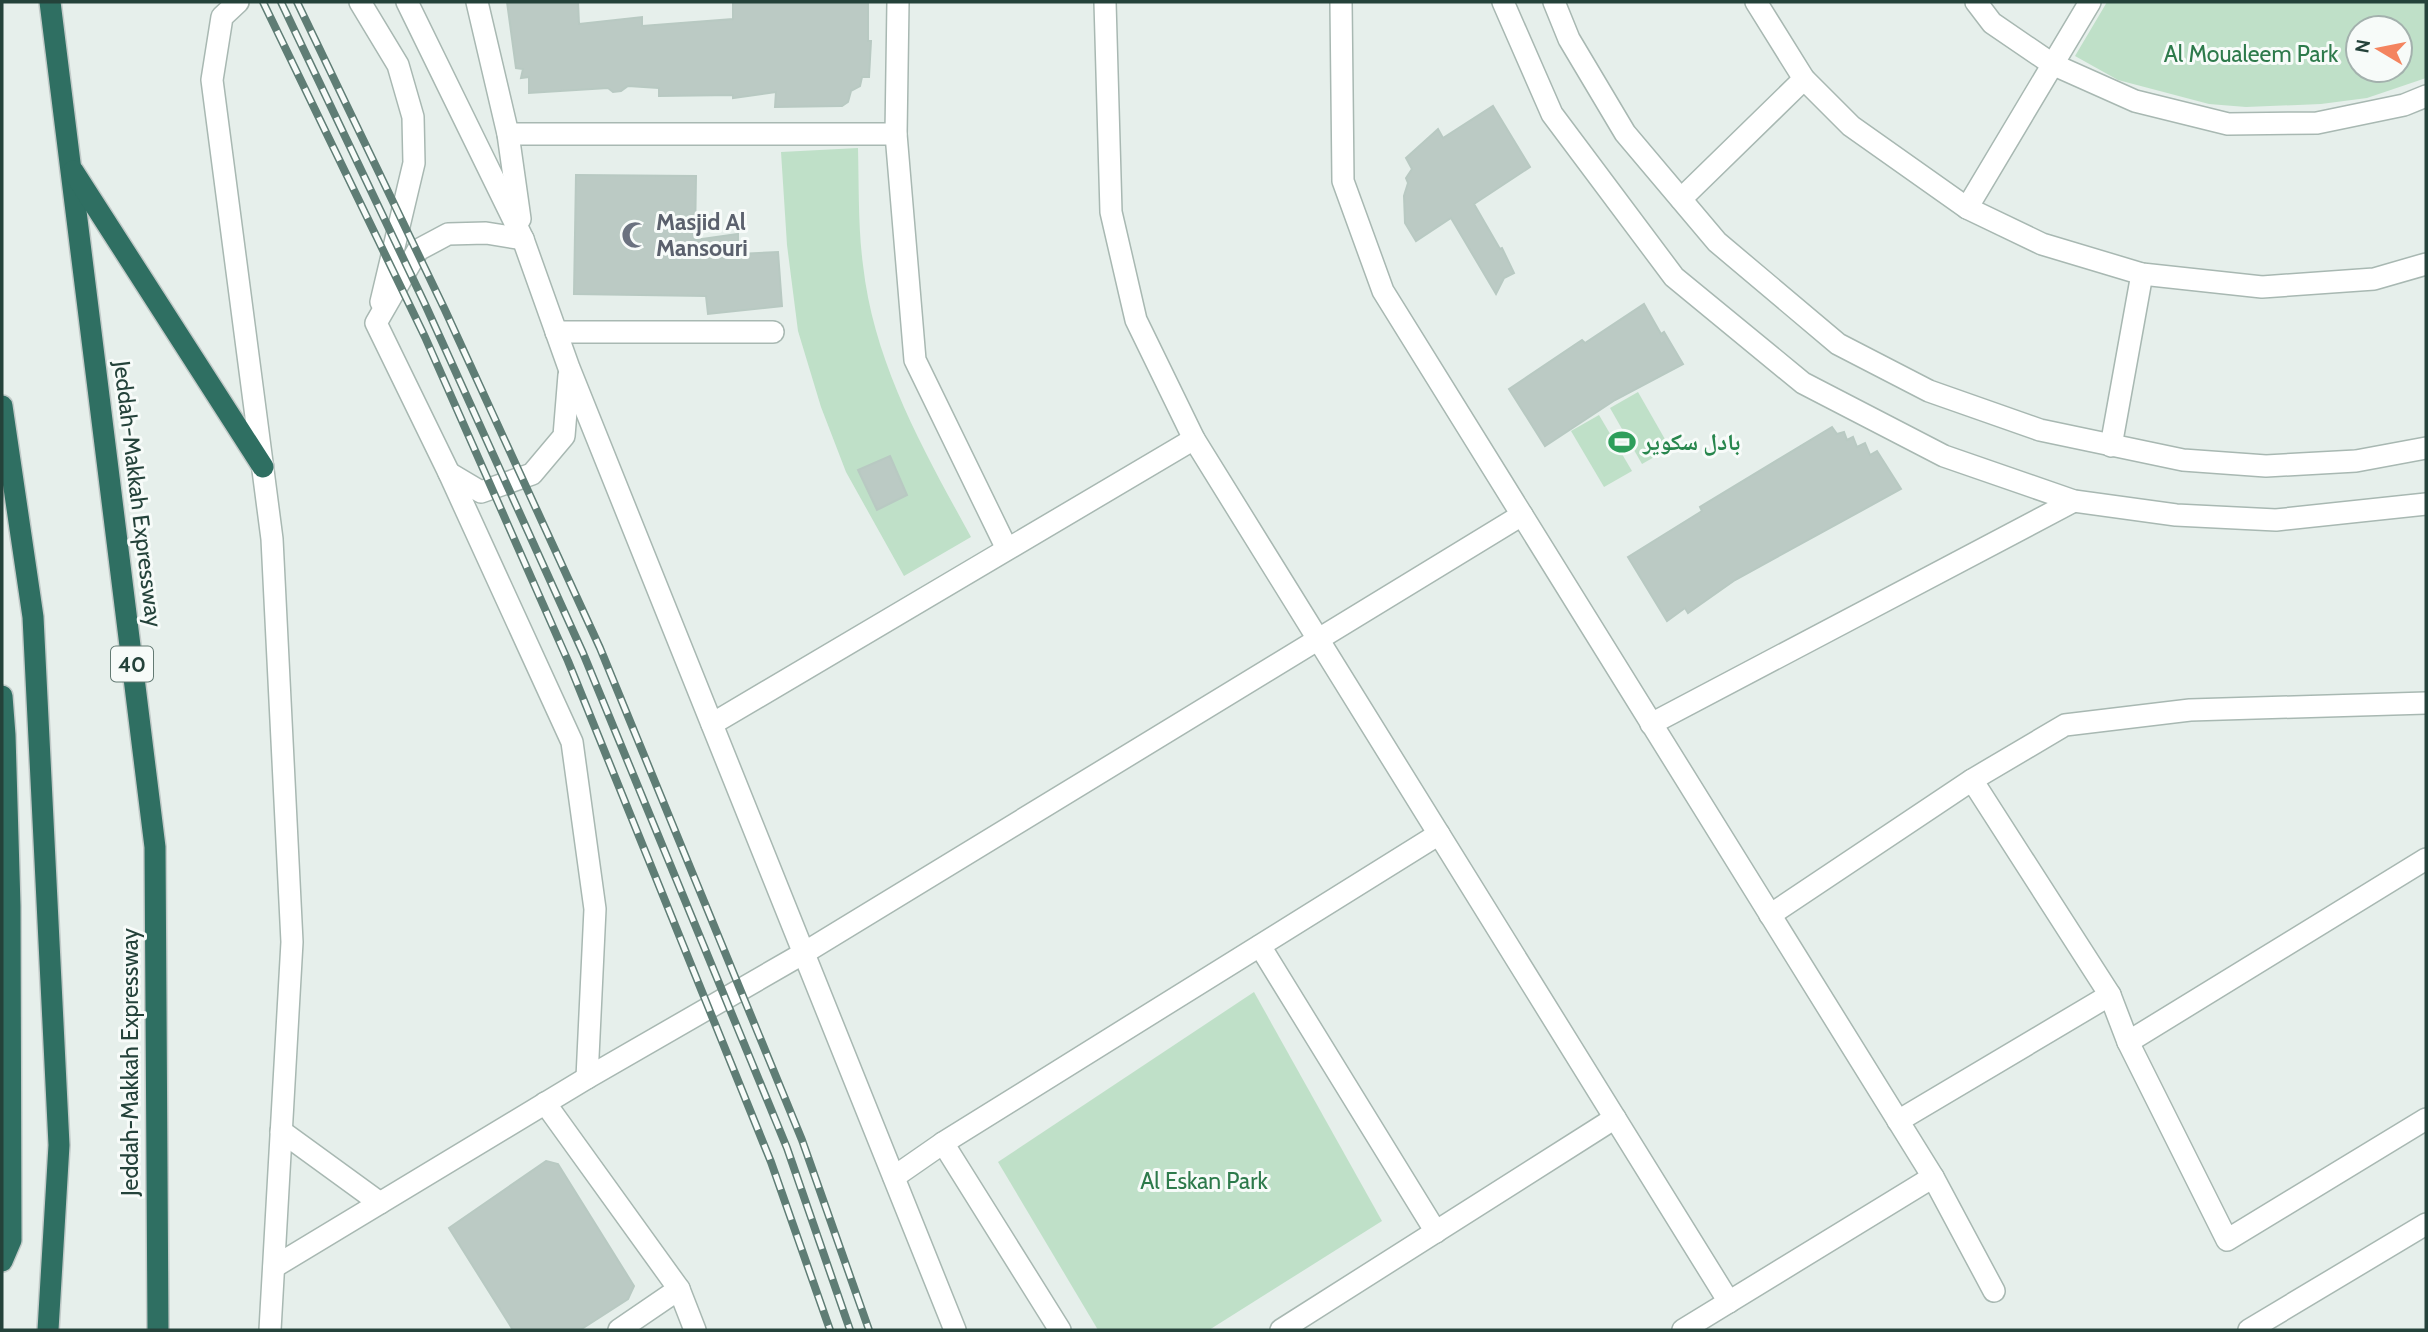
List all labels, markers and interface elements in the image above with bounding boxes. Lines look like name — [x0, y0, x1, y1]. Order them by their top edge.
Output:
north arrow — [2344, 14, 2414, 84]
text: N — [2350, 38, 2375, 55]
park label: Al Moualeem Park — [2164, 40, 2339, 68]
place label: Masjid Al Mansouri — [656, 208, 748, 262]
mosque icon: Masjid Al Mansouri — [620, 220, 650, 250]
street label: Jeddah-Makkah Expressway — [108, 358, 168, 629]
sports icon: بادل سكوير — [1607, 427, 1637, 457]
place label: بادل سكوير — [1642, 428, 1740, 456]
road number: 40 — [111, 646, 153, 682]
street label: Jeddah-Makkah Expressway — [116, 928, 144, 1197]
park label: Al Eskan Park — [1140, 1167, 1268, 1195]

